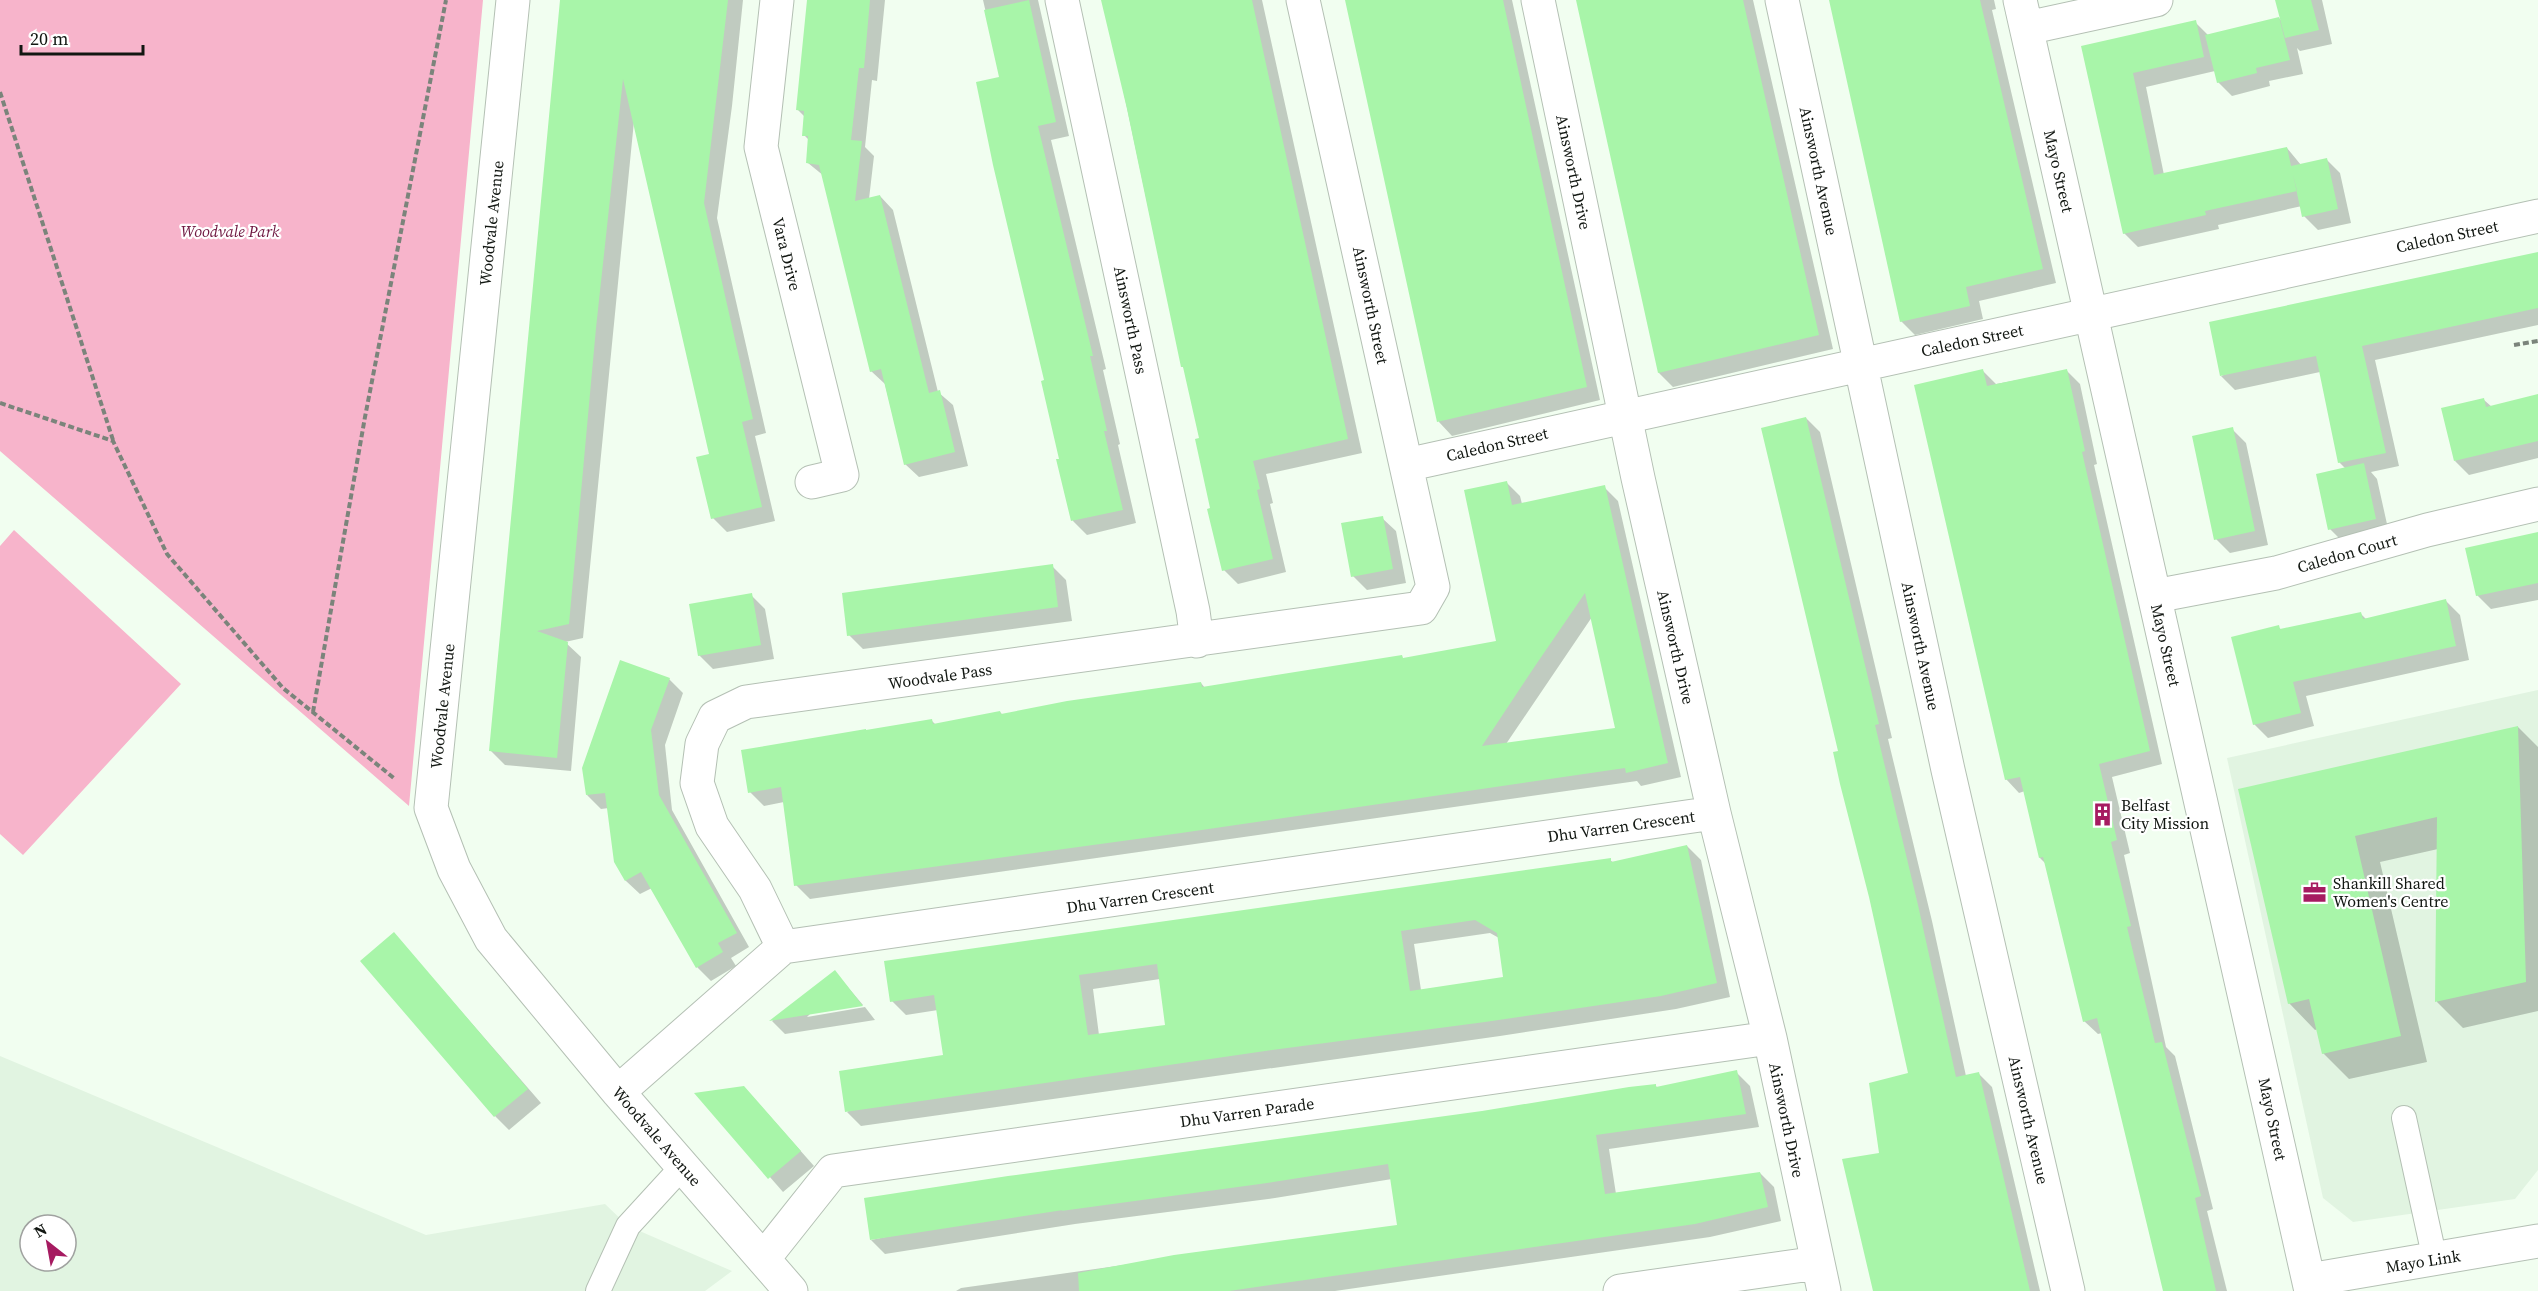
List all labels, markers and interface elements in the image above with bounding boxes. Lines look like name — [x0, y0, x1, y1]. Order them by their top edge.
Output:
scale bar — [21, 18, 142, 56]
text: 20 m — [30, 26, 68, 51]
street label: Ainsworth Avenue — [1795, 105, 1843, 237]
street label: Ainsworth Drive — [1551, 113, 1597, 231]
street label: Mayo Street — [2039, 128, 2079, 215]
street label: Woodvale Avenue — [473, 159, 509, 287]
street label: Caledon Street — [2394, 214, 2501, 258]
street label: Vara Drive — [767, 215, 807, 293]
park label: Woodvale Park — [181, 220, 280, 242]
street label: Ainsworth Street — [1348, 244, 1394, 367]
street label: Ainsworth Pass — [1109, 264, 1153, 376]
street label: Caledon Street — [1919, 318, 2026, 362]
street label: Caledon Street — [1444, 421, 1551, 466]
street label: Caledon Court — [2295, 528, 2400, 578]
street label: Ainsworth Avenue — [1897, 580, 1945, 712]
street label: Ainsworth Drive — [1652, 588, 1700, 706]
street label: Mayo Street — [2146, 602, 2186, 689]
street label: Woodvale Avenue — [424, 642, 460, 770]
street label: Woodvale Pass — [887, 658, 993, 694]
place label: Belfast City Mission — [2121, 794, 2210, 834]
building icon: Belfast City Mission — [2090, 801, 2116, 827]
street label: Dhu Varren Crescent — [1546, 805, 1697, 847]
place label: Shankill Shared Women's Centre — [2333, 872, 2448, 912]
street label: Dhu Varren Crescent — [1065, 876, 1216, 918]
office icon: Shankill Shared Women's Centre — [2302, 879, 2328, 905]
street label: Ainsworth Avenue — [2004, 1054, 2054, 1186]
street label: Ainsworth Drive — [1764, 1061, 1810, 1179]
street label: Mayo Street — [2254, 1076, 2293, 1163]
street label: Woodvale Avenue — [607, 1081, 707, 1191]
street label: Dhu Varren Parade — [1178, 1092, 1316, 1132]
north arrow — [18, 1213, 78, 1273]
text: N — [30, 1218, 51, 1243]
street label: Mayo Link — [2384, 1244, 2462, 1278]

